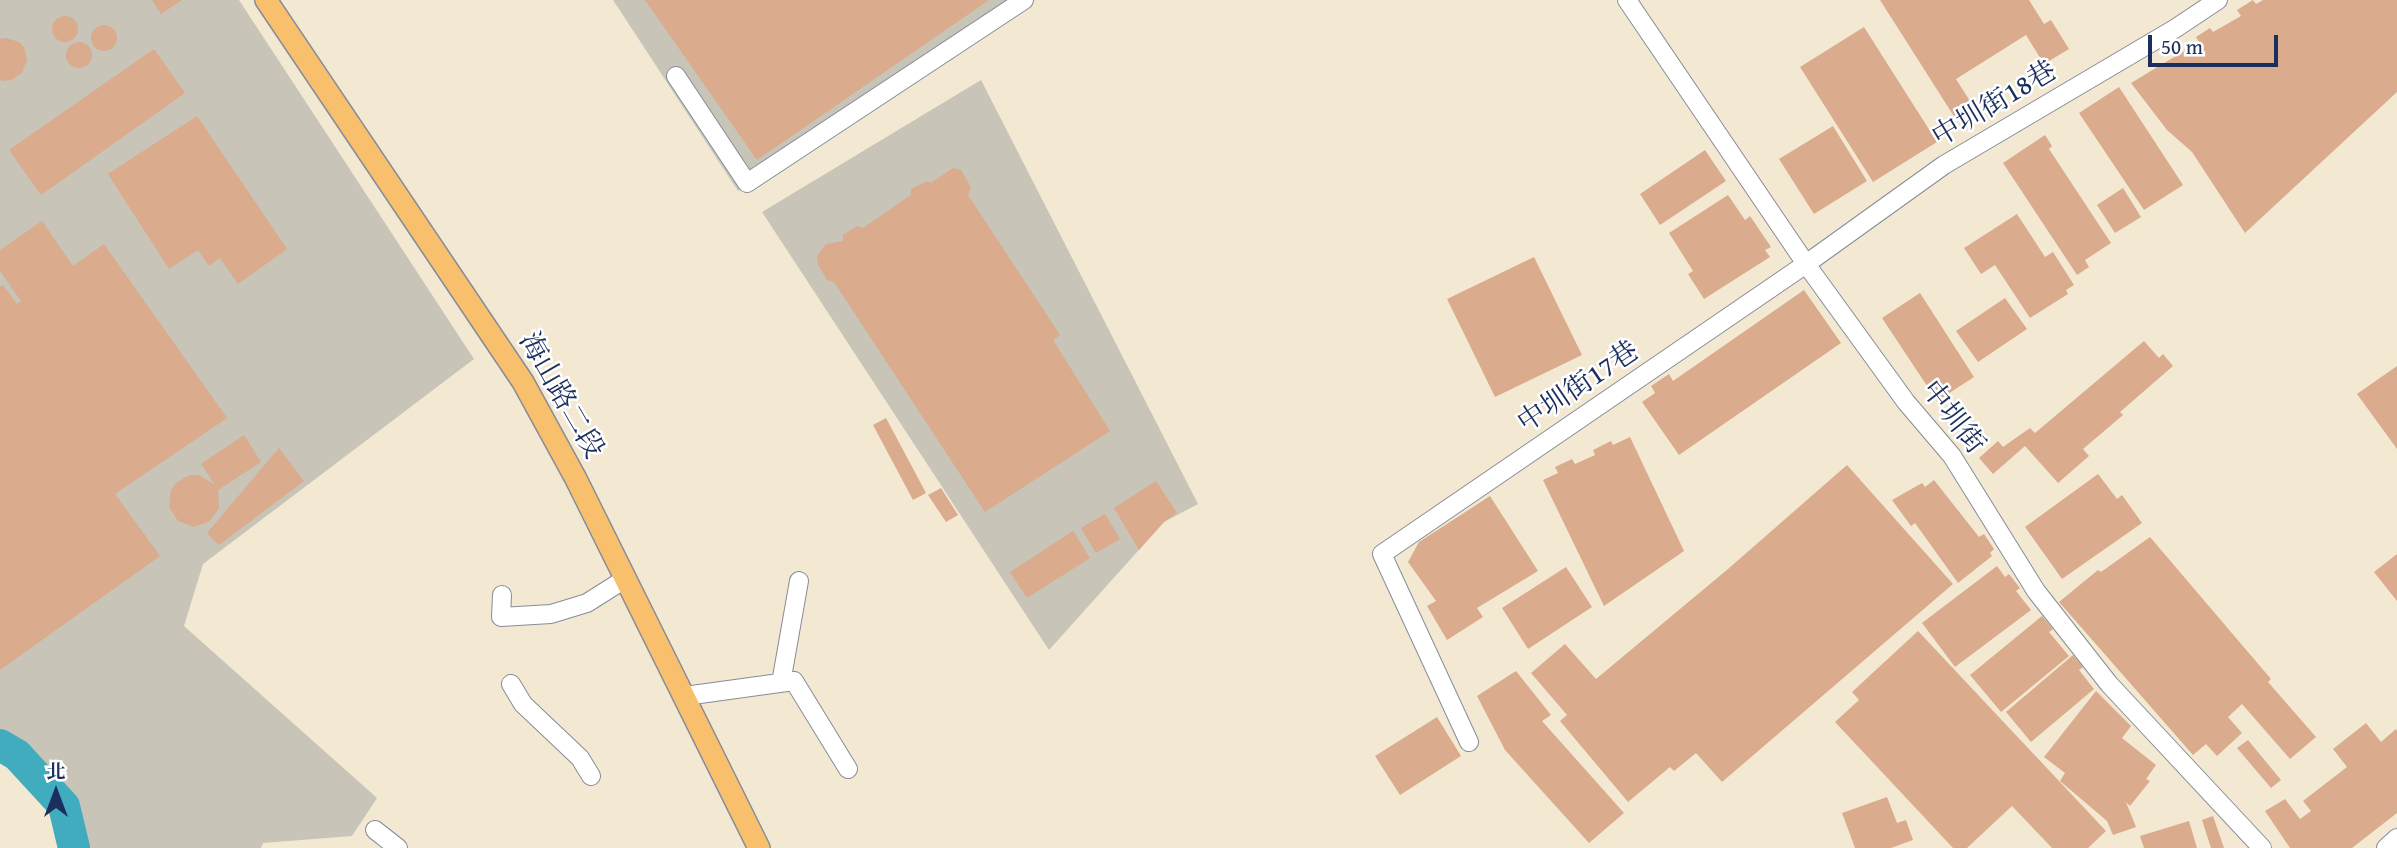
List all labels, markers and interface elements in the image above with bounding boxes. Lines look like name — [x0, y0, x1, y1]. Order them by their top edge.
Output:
scale bar — [2152, 21, 2282, 65]
text: 50 m — [2161, 31, 2203, 62]
street label: 中圳街18巷 — [1927, 55, 2063, 155]
street label: 海山路二段 — [510, 327, 610, 465]
street label: 中圳街17巷 — [1512, 335, 1646, 441]
street label: 中圳街 — [1913, 375, 1991, 461]
north arrow — [21, 757, 91, 827]
text: 北 — [46, 757, 66, 785]

